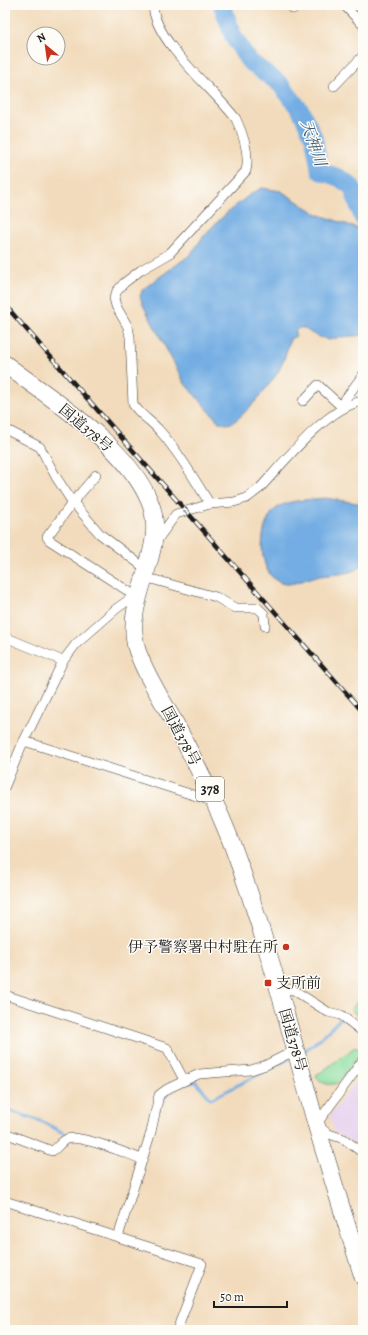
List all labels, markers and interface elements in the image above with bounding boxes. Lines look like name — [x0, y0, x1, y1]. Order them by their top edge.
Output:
north arrow — [26, 26, 66, 66]
text: N — [34, 29, 49, 46]
water label: 天神川 — [295, 117, 332, 171]
street label: 国道378号 — [55, 400, 117, 456]
street label: 国道378号 — [157, 703, 205, 769]
road number: 378 — [196, 777, 224, 801]
place label: 伊予警察署中村駐在所 — [128, 937, 278, 957]
marker: 伊予警察署中村駐在所 — [281, 942, 291, 952]
place label: 支所前 — [276, 973, 321, 993]
marker: 支所前 — [263, 978, 273, 988]
street label: 国道378号 — [274, 1006, 312, 1074]
scale bar — [214, 1283, 287, 1309]
text: 50 m — [220, 1289, 244, 1305]

